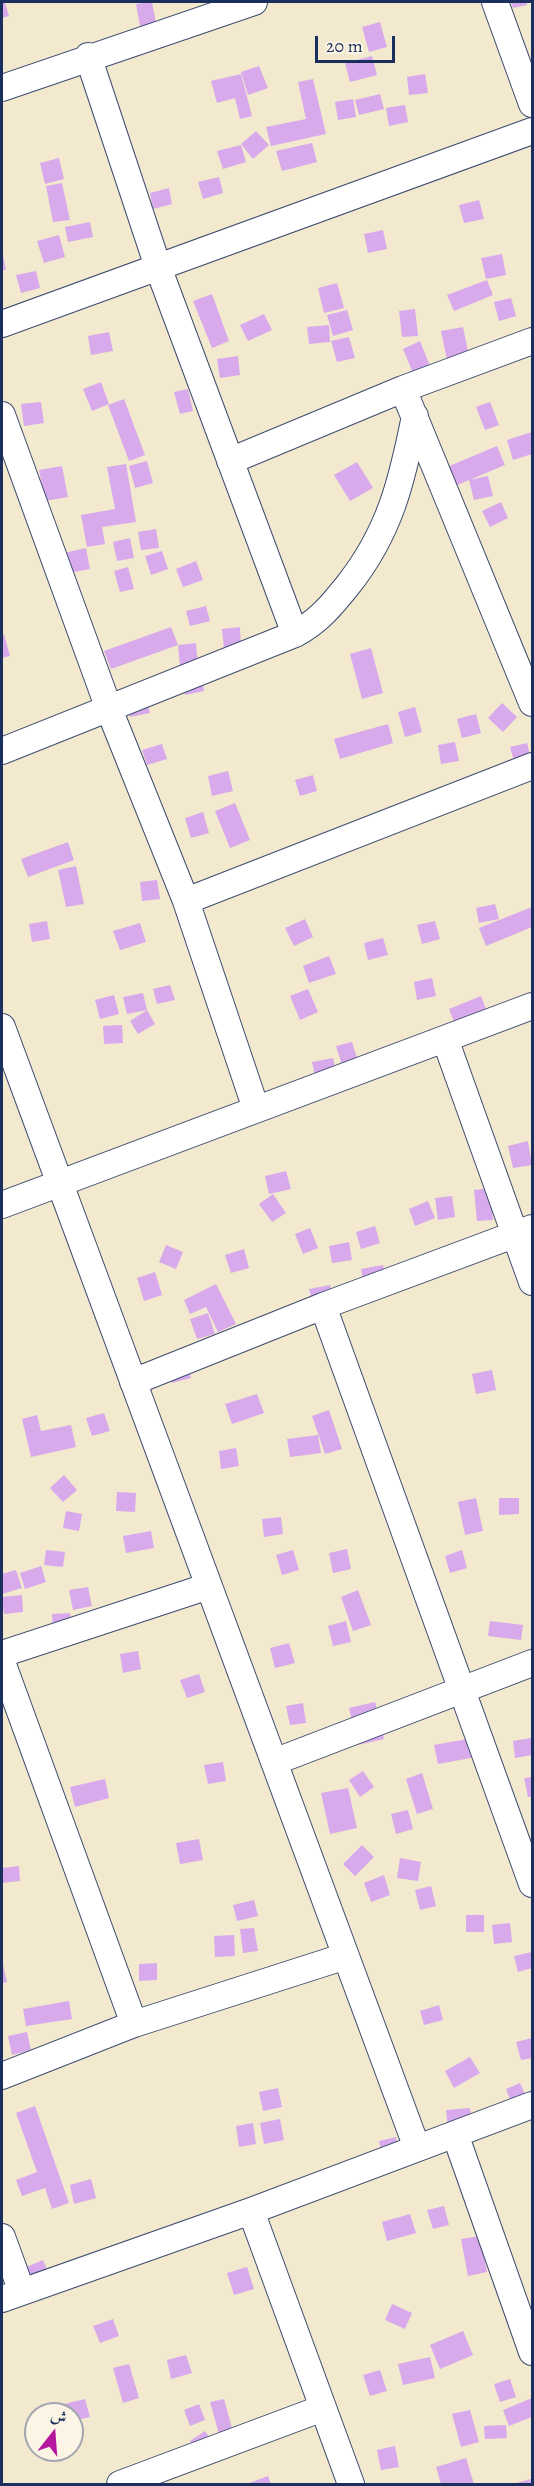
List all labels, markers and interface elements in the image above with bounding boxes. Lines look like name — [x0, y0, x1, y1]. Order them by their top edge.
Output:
scale bar — [318, 24, 398, 62]
text: 20 m — [326, 34, 363, 58]
north arrow — [24, 2402, 84, 2462]
text: ش — [48, 2404, 69, 2430]

